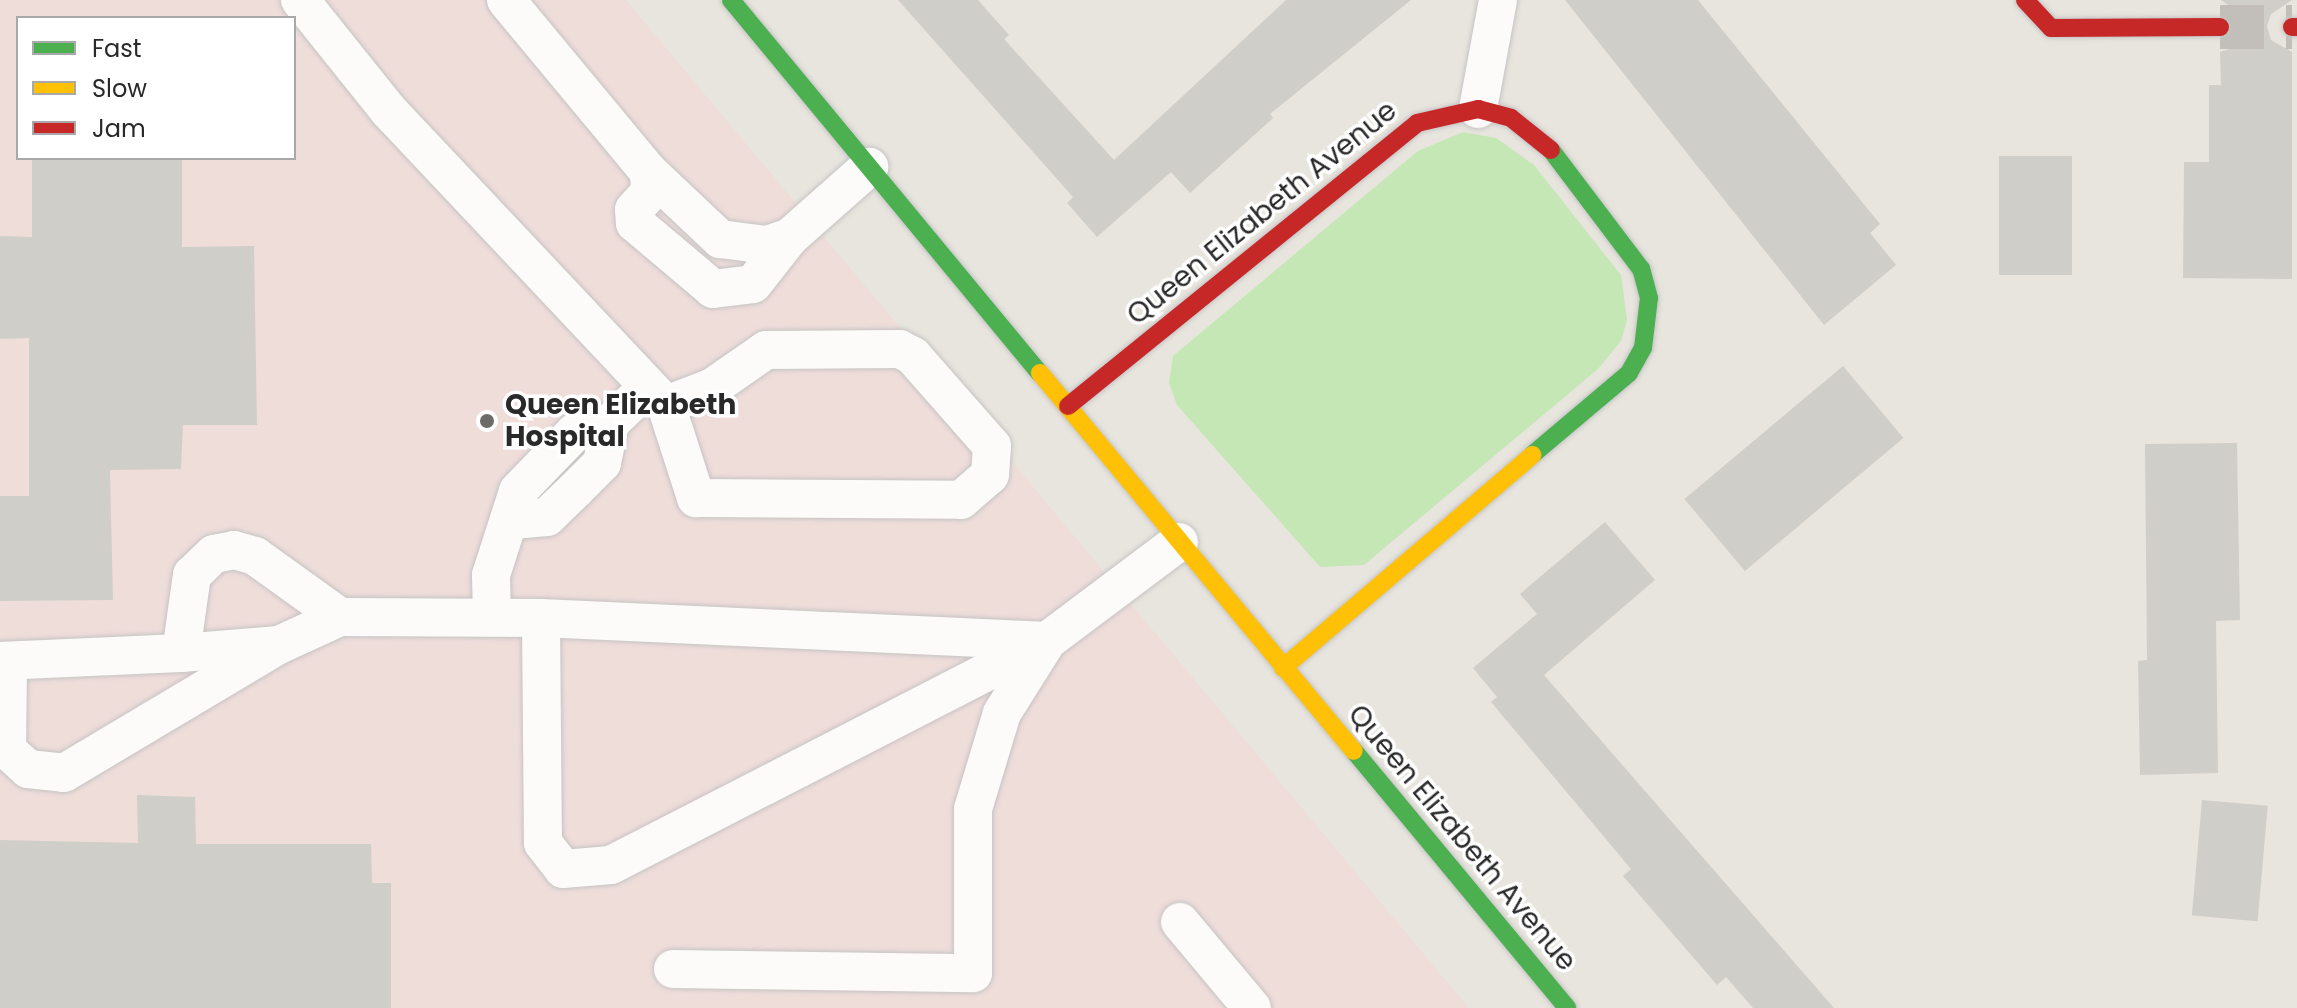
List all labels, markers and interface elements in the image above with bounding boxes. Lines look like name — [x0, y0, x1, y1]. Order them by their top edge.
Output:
legend — [16, 16, 296, 160]
text: Fast — [92, 32, 142, 65]
text: Slow — [92, 72, 147, 105]
street label: Queen Elizabeth Avenue — [1121, 94, 1403, 332]
text: Jam — [92, 112, 146, 145]
place label: Queen Elizabeth Hospital — [505, 388, 736, 454]
marker: Queen Elizabeth Hospital — [476, 410, 498, 432]
street label: Queen Elizabeth Avenue — [1341, 698, 1583, 978]

